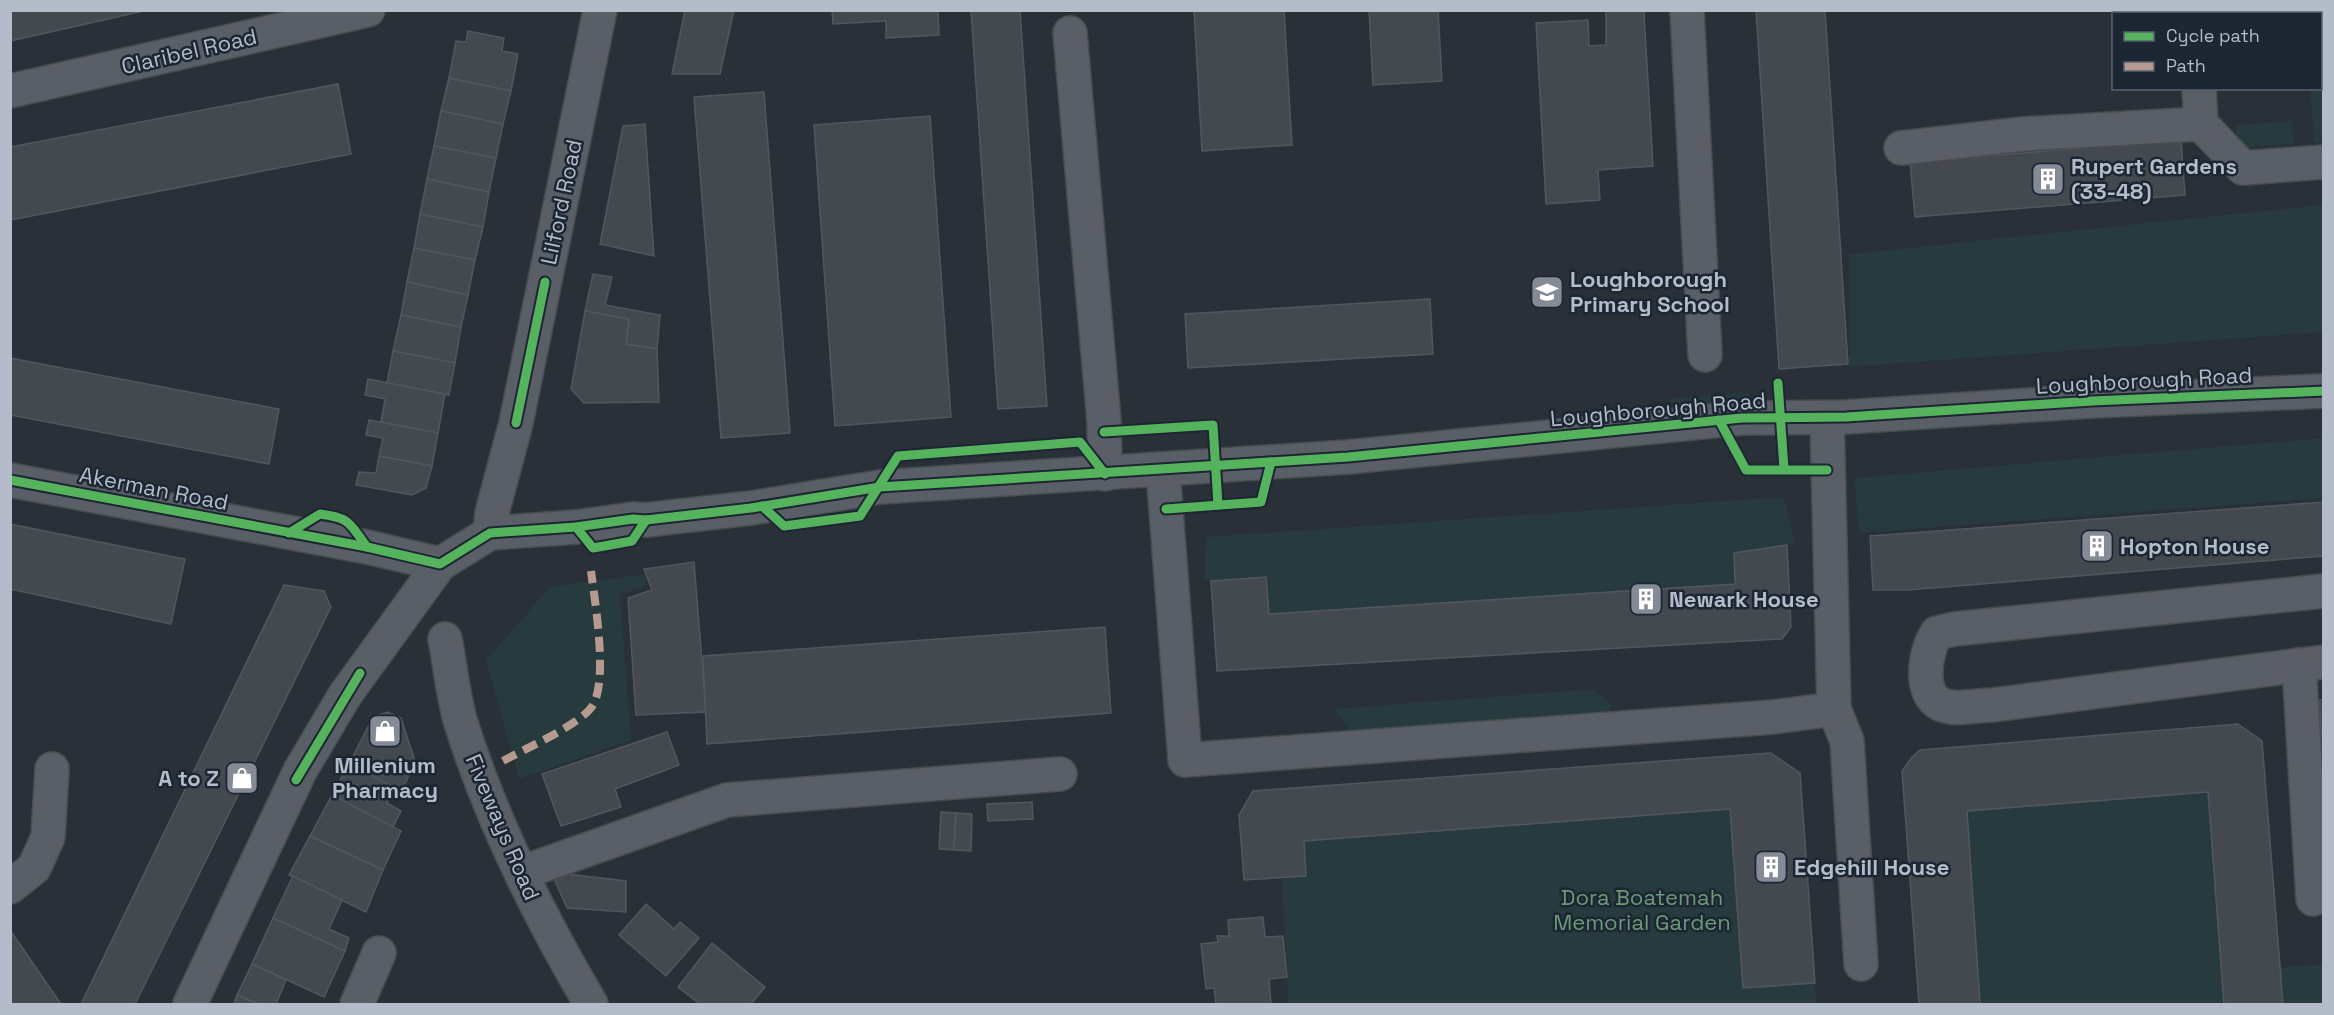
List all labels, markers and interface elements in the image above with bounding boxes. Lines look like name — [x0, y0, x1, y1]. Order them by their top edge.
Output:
legend — [2112, 12, 2322, 90]
street label: Claribel Road — [119, 22, 259, 80]
text: Cycle path — [2166, 24, 2260, 47]
text: Path — [2166, 54, 2206, 77]
street label: Lilford Road — [534, 137, 588, 267]
place label: Rupert Gardens (33-48) — [2071, 152, 2237, 205]
building icon: Rupert Gardens (33-48) — [2030, 161, 2066, 197]
place label: Loughborough Primary School — [1570, 265, 1730, 318]
school or university icon: Loughborough Primary School — [1529, 274, 1565, 310]
street label: Loughborough Road — [2035, 360, 2253, 400]
street label: Loughborough Road — [1549, 386, 1767, 432]
street label: Akerman Road — [77, 460, 231, 516]
building icon: Hopton House — [2079, 528, 2115, 564]
place label: Hopton House — [2120, 532, 2270, 560]
building icon: Newark House — [1628, 581, 1664, 617]
place label: Newark House — [1669, 585, 1819, 613]
shop icon: Millenium Pharmacy — [367, 713, 403, 749]
street label: Fiveways Road — [460, 750, 546, 904]
place label: Millenium Pharmacy — [332, 751, 438, 804]
shop icon: A to Z — [224, 760, 260, 796]
place label: A to Z — [158, 764, 219, 792]
building icon: Edgehill House — [1753, 849, 1789, 885]
place label: Edgehill House — [1794, 853, 1949, 881]
park label: Dora Boatemah Memorial Garden — [1553, 883, 1731, 936]

